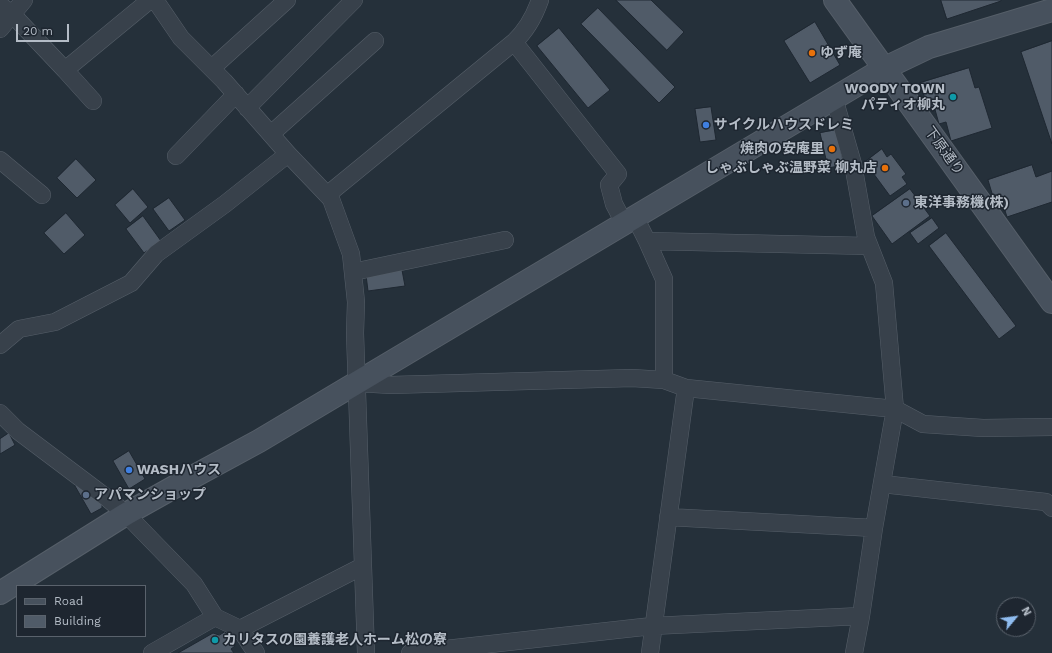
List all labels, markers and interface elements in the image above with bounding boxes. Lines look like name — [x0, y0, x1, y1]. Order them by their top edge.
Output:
scale bar — [18, 16, 71, 42]
text: 20 m — [23, 24, 53, 38]
place label: ゆず庵 — [820, 45, 862, 61]
marker: ゆず庵 — [807, 48, 817, 58]
place label: WOODY TOWN パティオ柳丸 — [845, 81, 945, 114]
marker: WOODY TOWN パティオ柳丸 — [948, 92, 958, 102]
place label: サイクルハウスドレミ — [714, 117, 854, 133]
marker: サイクルハウスドレミ — [701, 120, 711, 130]
street label: 下原通り — [921, 123, 967, 179]
place label: 焼肉の安庵里 — [740, 141, 824, 157]
marker: 焼肉の安庵里 — [827, 144, 837, 154]
place label: しゃぶしゃぶ温野菜 柳丸店 — [705, 160, 877, 176]
marker: しゃぶしゃぶ温野菜 柳丸店 — [880, 163, 890, 173]
place label: 東洋事務機(株) — [914, 195, 1009, 211]
marker: 東洋事務機(株) — [901, 198, 911, 208]
place label: WASHハウス — [137, 462, 221, 478]
marker: WASHハウス — [124, 465, 134, 475]
place label: アパマンショップ — [94, 487, 206, 503]
marker: アパマンショップ — [81, 490, 91, 500]
legend — [16, 585, 146, 637]
text: Road — [54, 594, 83, 608]
north arrow — [996, 597, 1036, 637]
text: N — [1018, 605, 1034, 618]
text: Building — [54, 614, 101, 628]
place label: カリタスの園養護老人ホーム松の寮 — [223, 632, 447, 648]
marker: カリタスの園養護老人ホーム松の寮 — [210, 635, 220, 645]

